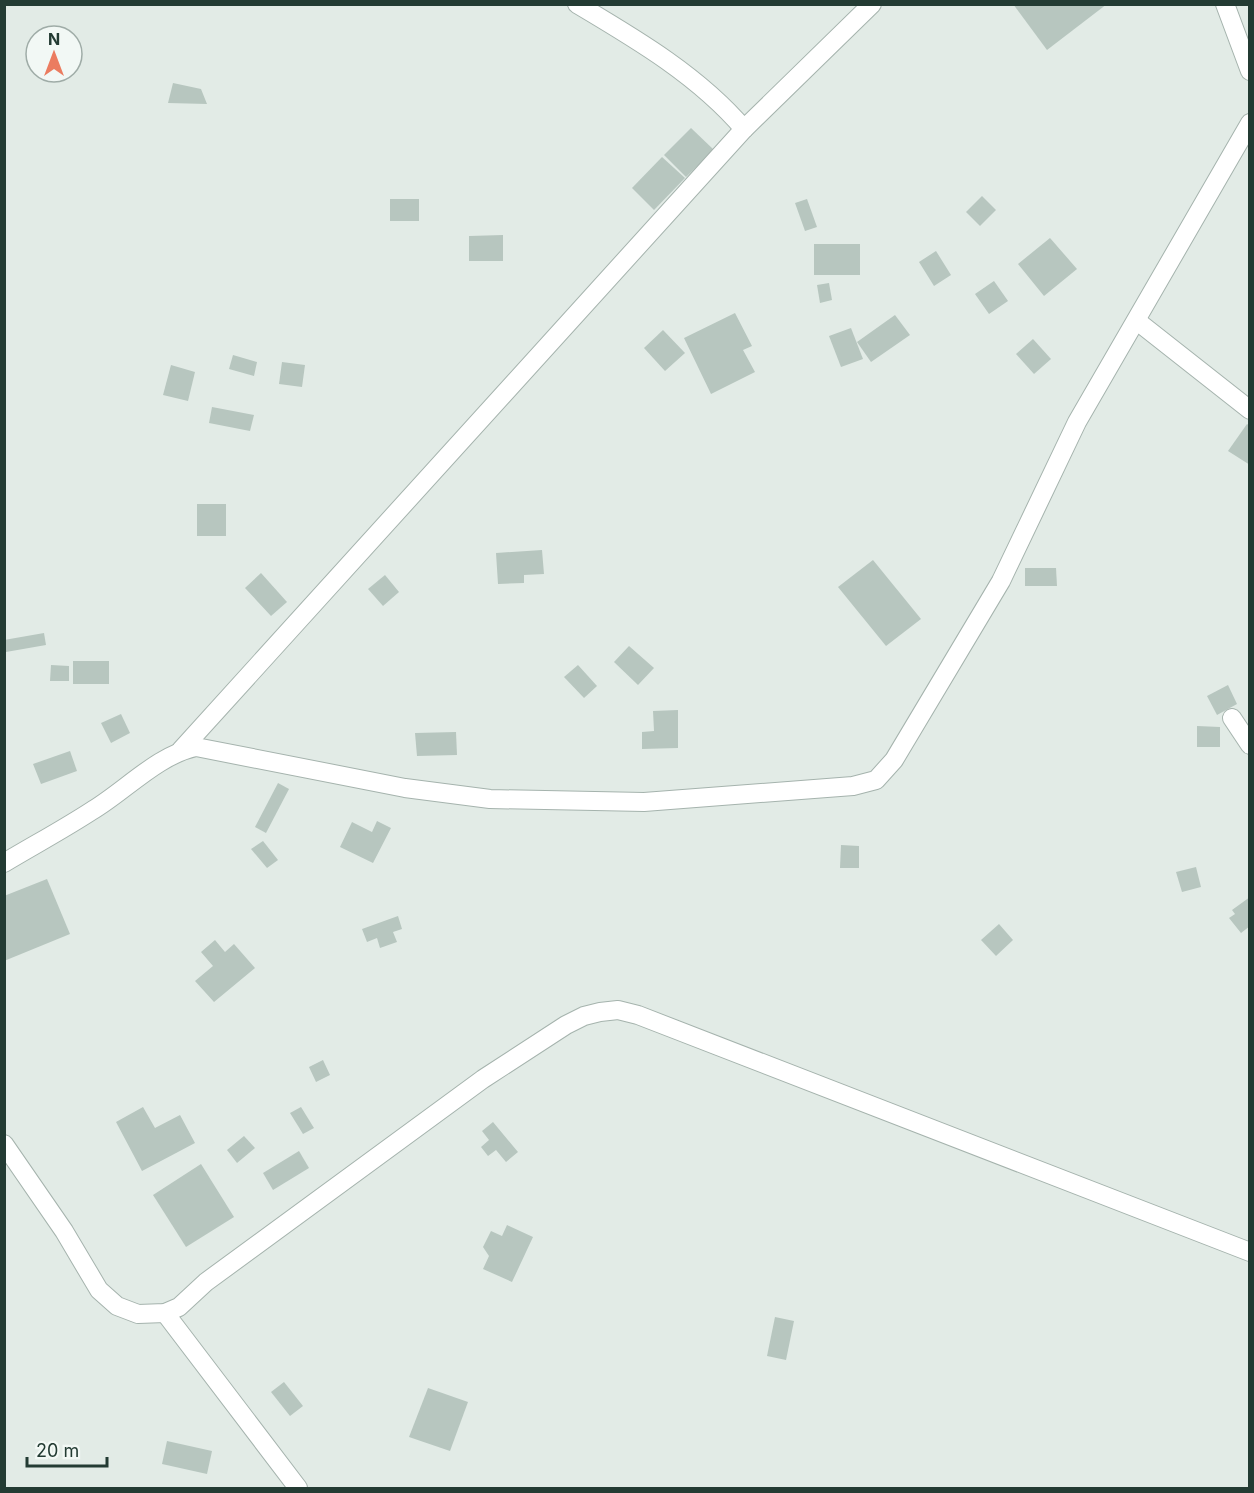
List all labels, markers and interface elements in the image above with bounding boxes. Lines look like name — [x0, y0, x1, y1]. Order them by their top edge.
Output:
north arrow — [24, 24, 84, 84]
text: N — [48, 29, 60, 49]
scale bar — [27, 1430, 106, 1468]
text: 20 m — [36, 1440, 79, 1461]

